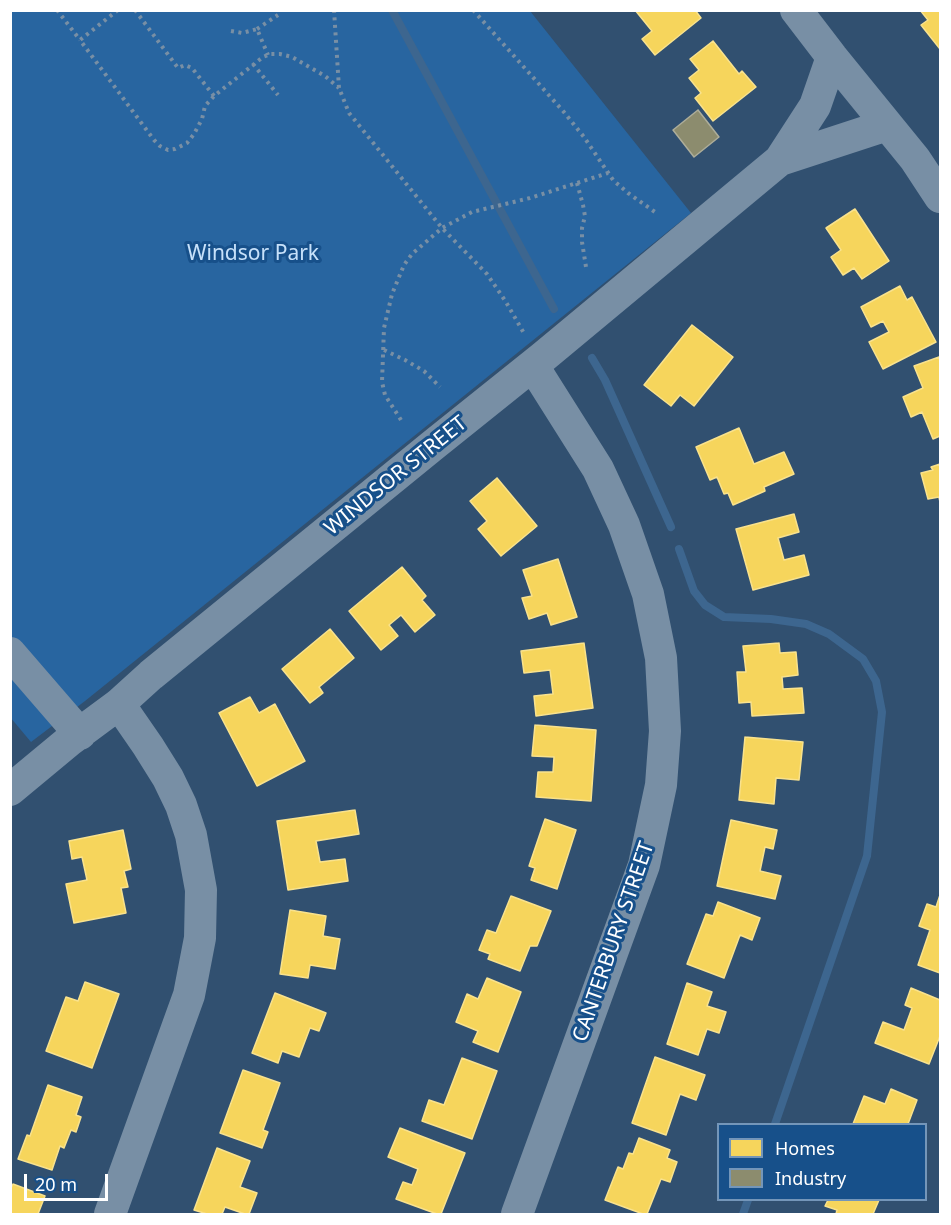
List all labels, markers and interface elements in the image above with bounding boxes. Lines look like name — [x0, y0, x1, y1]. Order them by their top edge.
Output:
park label: Windsor Park — [187, 241, 319, 267]
street label: WINDSOR STREET — [320, 411, 472, 541]
street label: CANTERBURY STREET — [568, 839, 660, 1045]
legend — [717, 1123, 927, 1201]
text: Homes — [775, 1136, 835, 1160]
scale bar — [27, 1162, 111, 1200]
text: Industry — [775, 1166, 846, 1190]
text: 20 m — [35, 1172, 77, 1196]

